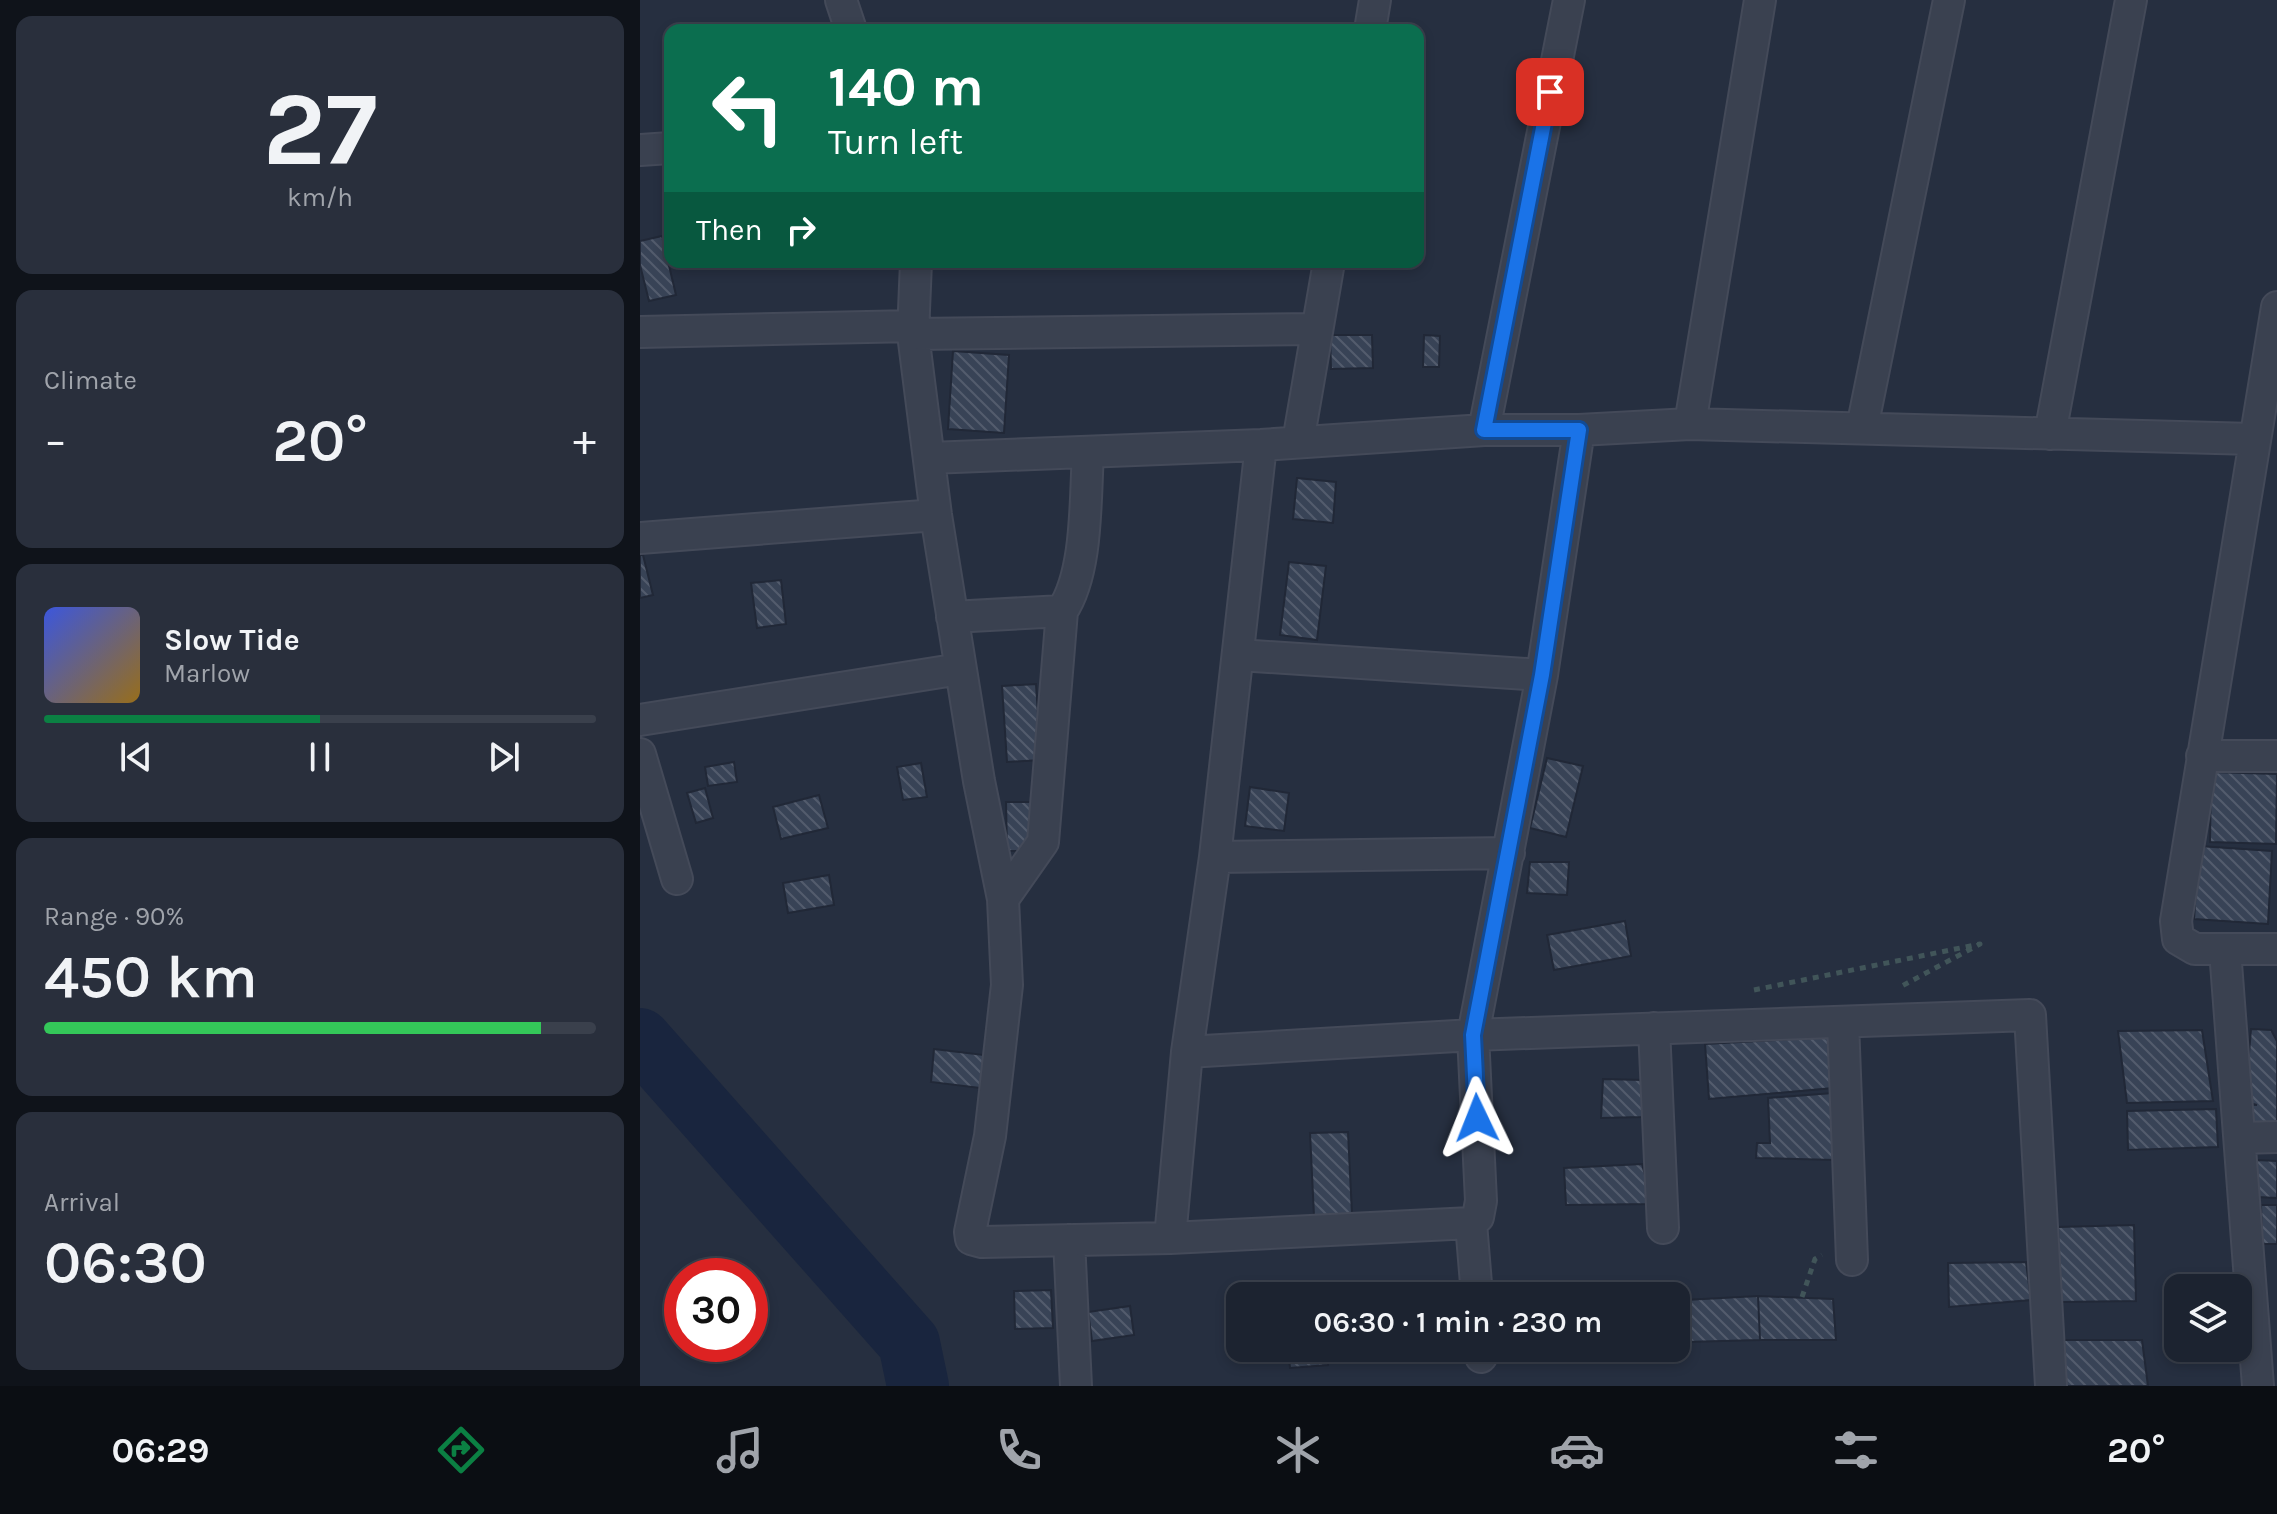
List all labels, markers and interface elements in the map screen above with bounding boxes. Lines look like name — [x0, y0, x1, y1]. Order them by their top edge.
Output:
text: 140 m — [828, 54, 984, 119]
icon: left — [696, 56, 800, 160]
pin — [1516, 58, 1584, 126]
text: 27 — [263, 69, 377, 190]
icon: arrive — [1528, 70, 1572, 114]
text: Turn left — [828, 121, 963, 163]
text: km/h — [287, 182, 353, 213]
icon: right — [779, 208, 823, 252]
text: Then — [696, 212, 763, 248]
text: Climate — [44, 365, 137, 396]
text: 20° — [272, 406, 368, 476]
text: − — [44, 415, 67, 466]
text: + — [573, 415, 596, 466]
text: Slow Tide — [164, 622, 300, 658]
text: Marlow — [164, 658, 250, 689]
icon: previous — [114, 735, 158, 779]
icon: pause — [298, 735, 342, 779]
icon: next — [482, 735, 526, 779]
text: Range · 90% — [44, 901, 184, 932]
text: 450 km — [44, 942, 258, 1012]
position arrow — [1435, 1076, 1519, 1160]
text: Arrival — [44, 1187, 120, 1218]
text: 06:30 — [44, 1228, 207, 1298]
speed limit sign: 30 — [664, 1258, 768, 1362]
map controls — [2164, 1274, 2252, 1362]
button: layers — [2164, 1274, 2252, 1362]
text: 06:30 · 1 min · 230 m — [1314, 1304, 1602, 1340]
icon: directions — [433, 1422, 489, 1478]
icon: music — [712, 1422, 768, 1478]
icon: phone — [991, 1422, 1047, 1478]
icon: climate — [1270, 1422, 1326, 1478]
icon: car — [1549, 1422, 1605, 1478]
icon: filters — [1828, 1422, 1884, 1478]
text: 06:29 — [112, 1429, 210, 1471]
text: 20° — [2107, 1429, 2165, 1471]

